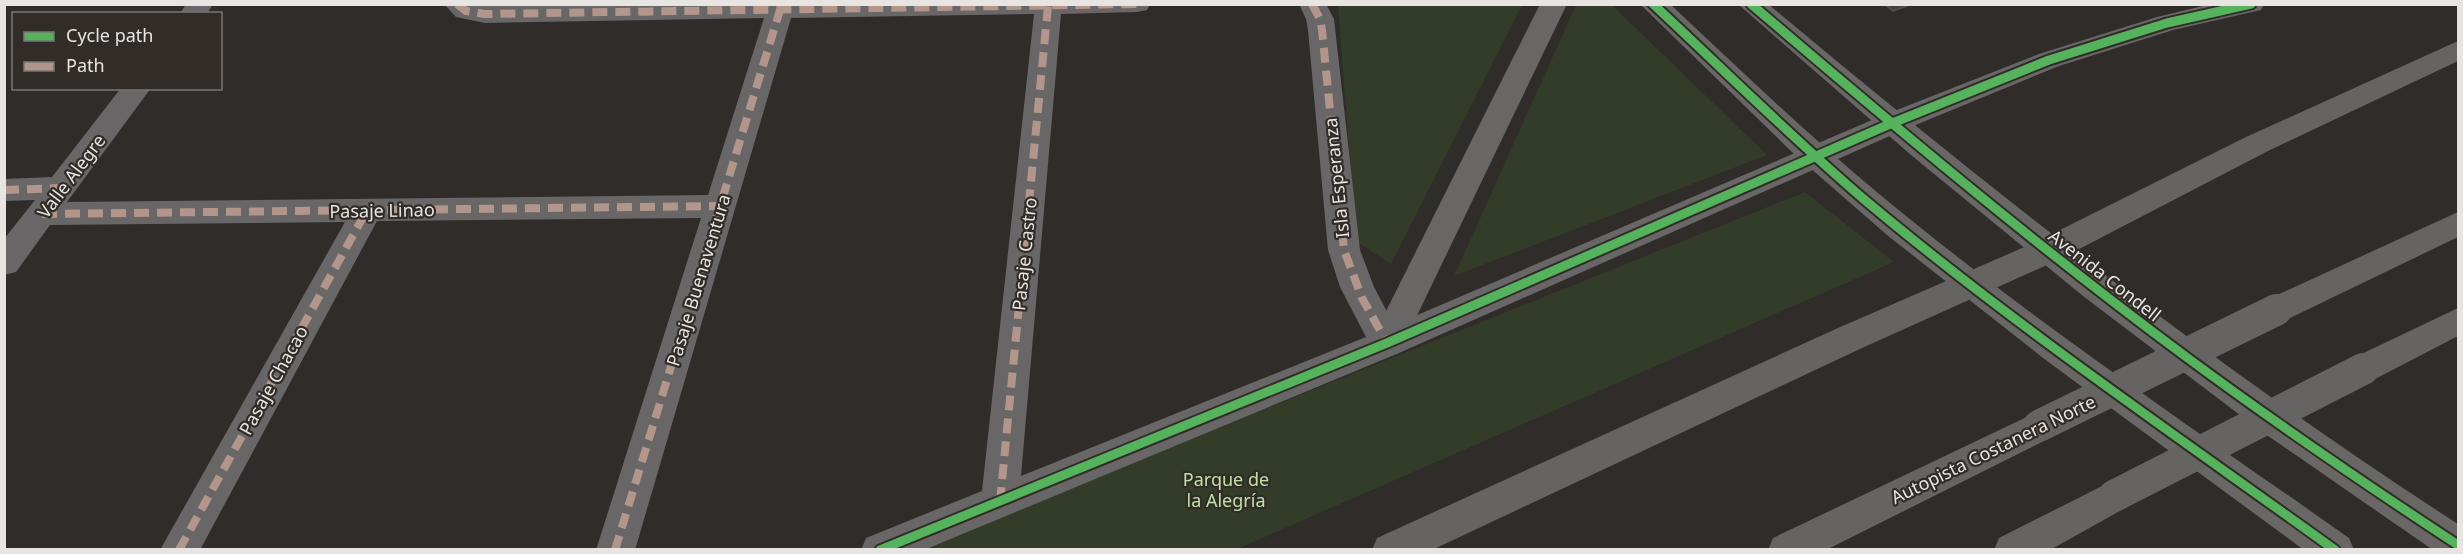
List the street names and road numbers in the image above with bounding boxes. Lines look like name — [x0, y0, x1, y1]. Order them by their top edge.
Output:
street label: Isla Esperanza — [1318, 117, 1354, 239]
street label: Valle Alegre — [32, 129, 110, 223]
street label: Pasaje Buenaventura — [660, 191, 736, 369]
street label: Pasaje Castro — [1006, 196, 1042, 312]
street label: Pasaje Linao — [329, 197, 435, 223]
street label: Avenida Condell — [2044, 224, 2166, 326]
street label: Pasaje Chacao — [233, 321, 313, 439]
street label: Autopista Costanera Norte — [1887, 389, 2099, 509]

